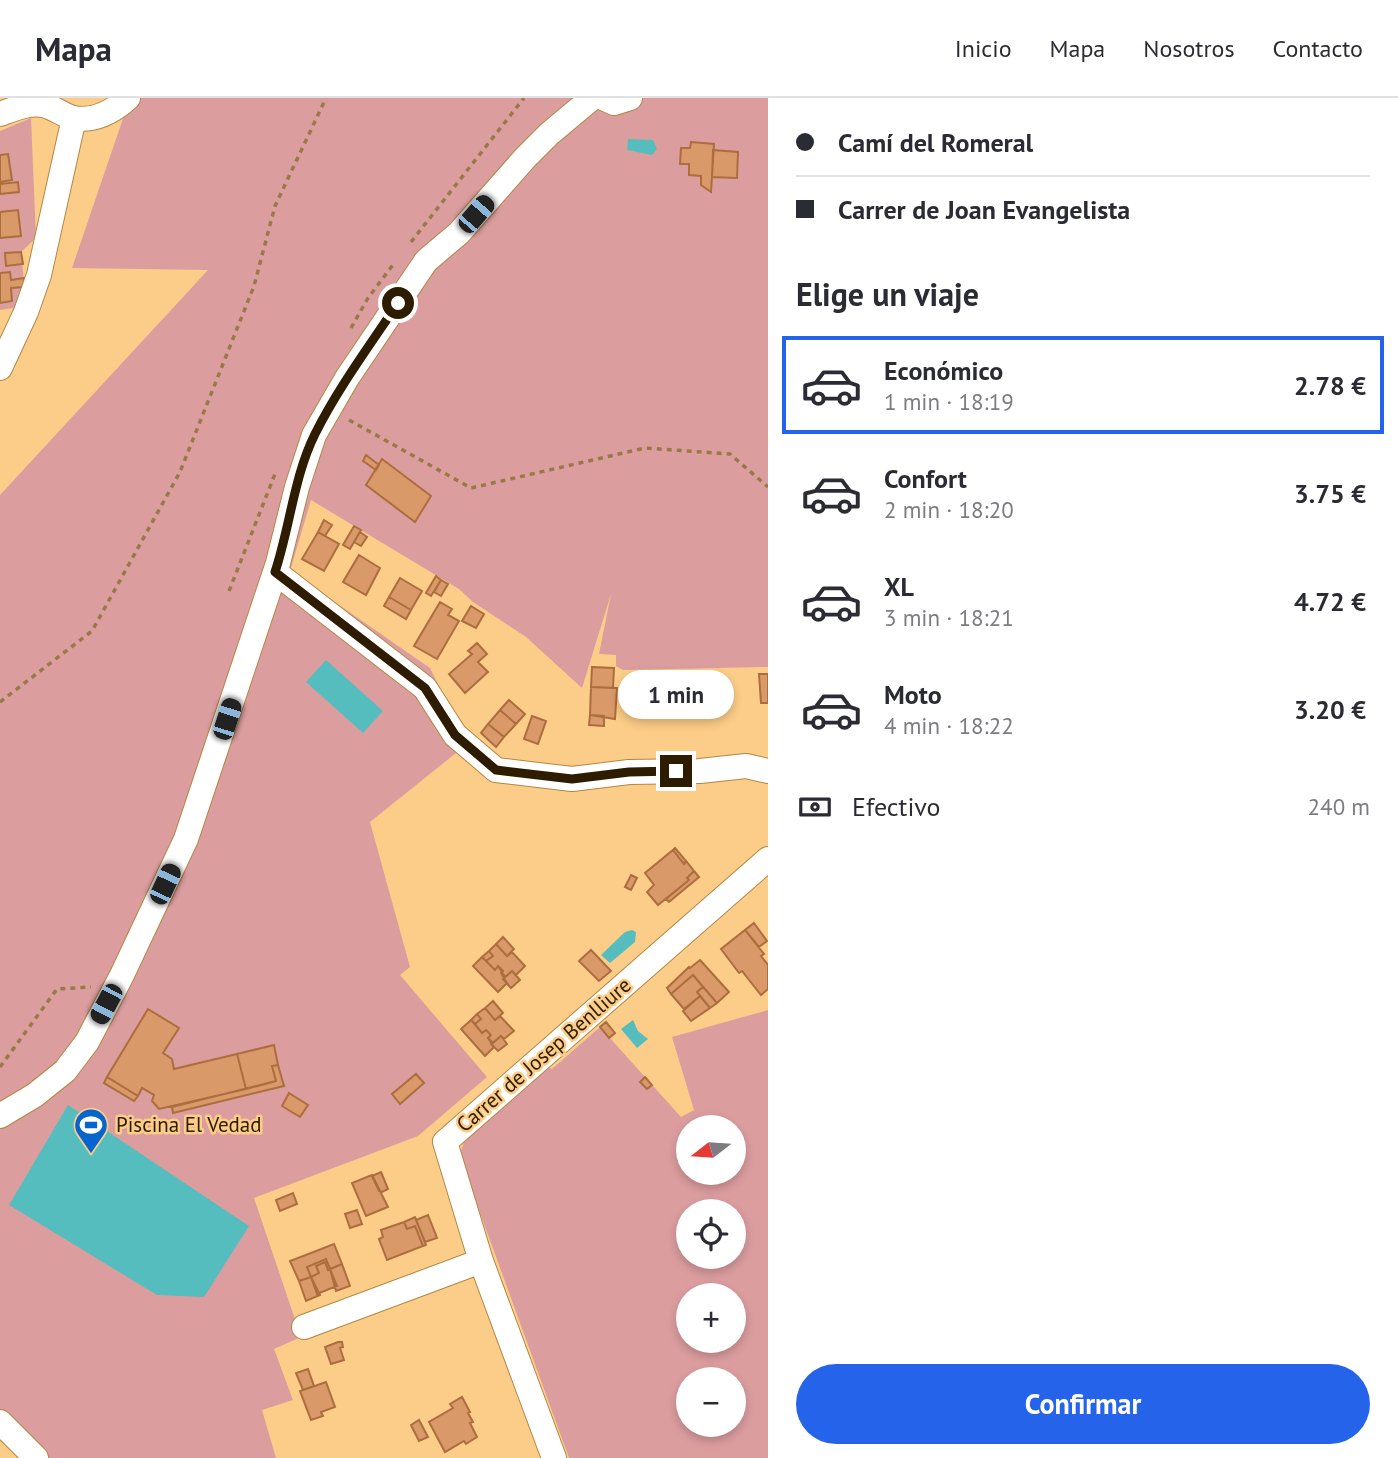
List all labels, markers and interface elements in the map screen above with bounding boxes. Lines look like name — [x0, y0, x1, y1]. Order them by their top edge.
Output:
text: Mapa — [35, 27, 112, 70]
text: Inicio — [955, 33, 1012, 64]
text: Mapa — [1050, 33, 1105, 64]
text: Nosotros — [1143, 33, 1235, 64]
text: Contacto — [1273, 33, 1363, 64]
text: Camí del Romeral — [838, 126, 1033, 159]
car — [455, 191, 498, 237]
text: Carrer de Joan Evangelista — [838, 193, 1130, 226]
text: Elige un viaje — [796, 273, 979, 315]
route start — [382, 287, 414, 319]
icon: car — [800, 354, 863, 417]
text: Económico — [884, 354, 1003, 387]
text: 2.78 € — [1294, 369, 1366, 402]
text: 1 min · 18:19 — [884, 387, 1014, 416]
icon: car — [800, 462, 863, 525]
text: Confort — [884, 462, 967, 495]
text: 3.75 € — [1294, 477, 1366, 510]
text: 2 min · 18:20 — [884, 495, 1014, 524]
icon: car — [800, 570, 863, 633]
text: XL — [884, 570, 914, 603]
text: 4.72 € — [1294, 585, 1366, 618]
text: 3 min · 18:21 — [884, 603, 1014, 632]
callout: 1 min — [618, 670, 734, 718]
icon: car — [800, 678, 863, 741]
text: Moto — [884, 678, 942, 711]
text: 1 min — [648, 680, 704, 709]
text: 3.20 € — [1294, 693, 1366, 726]
car — [211, 696, 244, 742]
text: 4 min · 18:22 — [884, 711, 1014, 740]
route end — [660, 755, 692, 787]
icon: cash — [796, 788, 834, 826]
text: Efectivo — [852, 790, 941, 823]
text: 240 m — [1308, 792, 1370, 821]
car — [147, 861, 184, 907]
street label: Carrer de Josep Benlliure — [451, 971, 637, 1138]
car — [87, 981, 126, 1027]
sports icon: Piscina El Vedad — [72, 1106, 110, 1155]
place label: Piscina El Vedad — [116, 1111, 262, 1138]
north arrow — [676, 1115, 746, 1185]
map controls — [676, 1115, 746, 1437]
button: locate — [676, 1199, 746, 1269]
button: + — [676, 1283, 746, 1353]
button: Confirmar — [796, 1364, 1370, 1444]
button: − — [676, 1367, 746, 1437]

